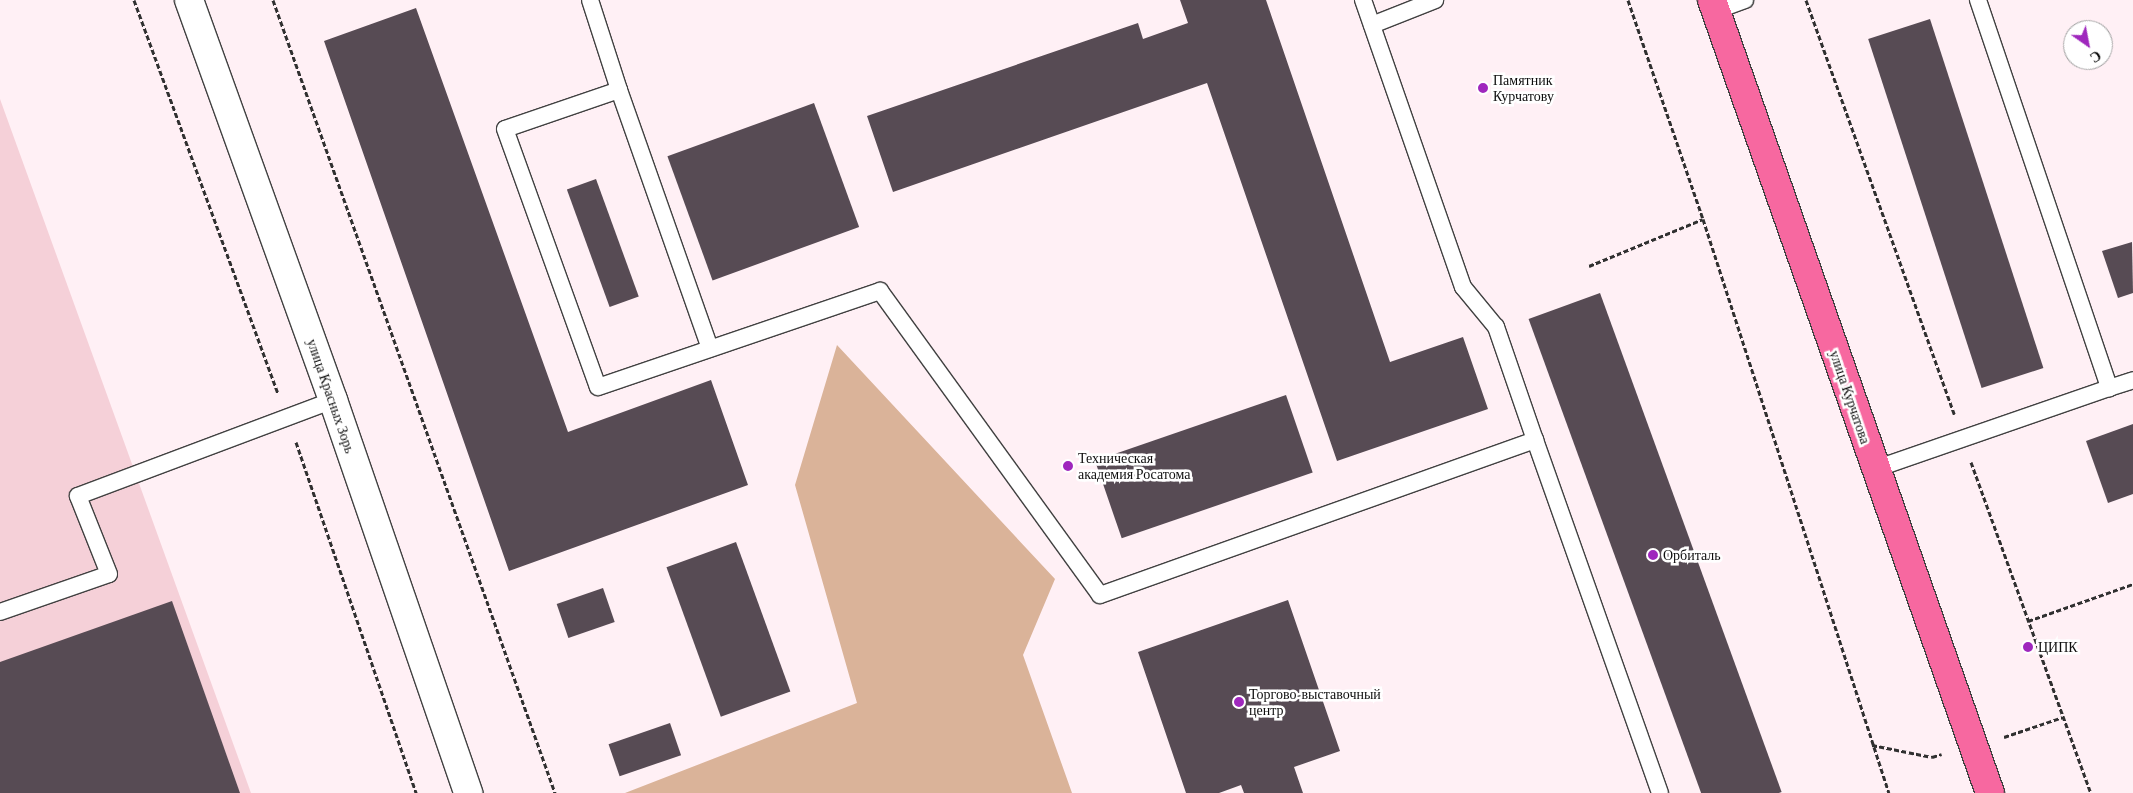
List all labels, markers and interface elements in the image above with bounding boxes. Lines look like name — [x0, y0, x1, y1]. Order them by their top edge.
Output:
north arrow — [2063, 20, 2113, 70]
text: С — [2087, 47, 2104, 66]
place label: Памятник Курчатову — [1493, 72, 1554, 104]
marker: Памятник Курчатову — [1477, 82, 1489, 94]
street label: улица Красных Зорь — [304, 337, 358, 455]
street label: улица Курчатова — [1826, 348, 1874, 446]
place label: Техническая академия Росатома — [1078, 450, 1190, 482]
marker: Техническая академия Росатома — [1062, 460, 1074, 472]
place label: Орбиталь — [1663, 547, 1721, 563]
marker: Орбиталь — [1647, 549, 1659, 561]
place label: ЦИПК — [2038, 639, 2078, 655]
marker: ЦИПК — [2022, 641, 2034, 653]
place label: Торгово-выставочный центр — [1249, 686, 1381, 719]
marker: Торгово-выставочный центр — [1233, 696, 1245, 708]

